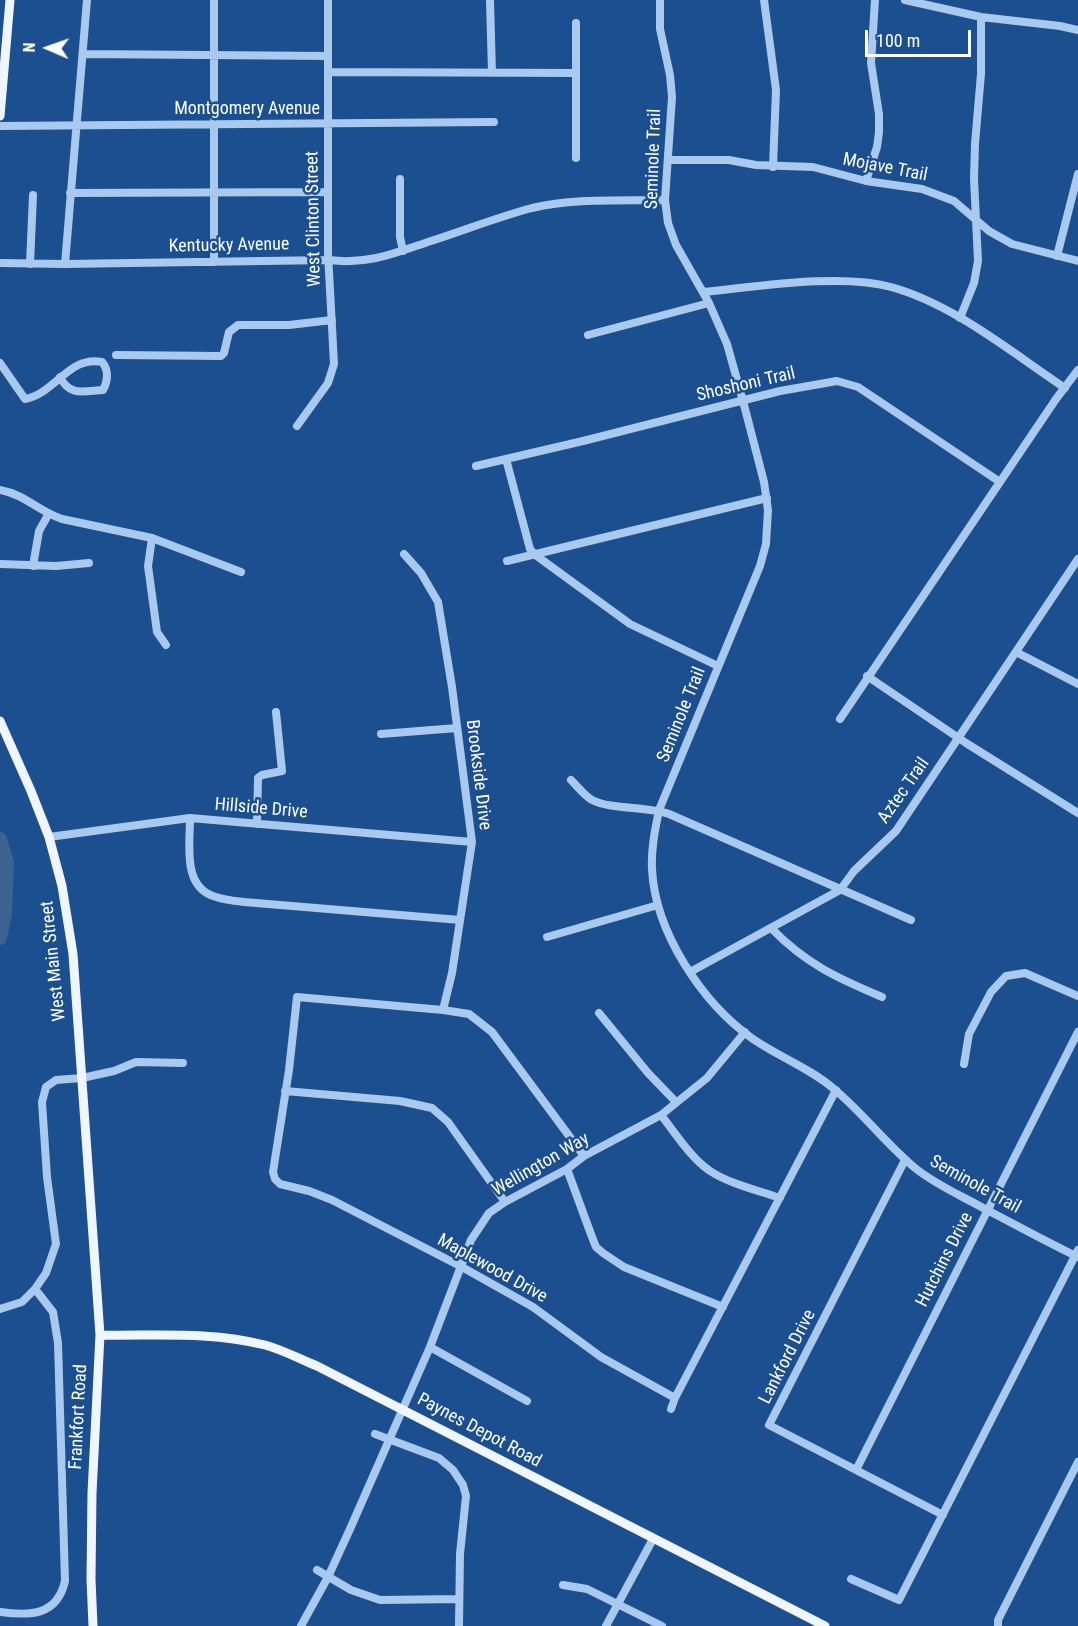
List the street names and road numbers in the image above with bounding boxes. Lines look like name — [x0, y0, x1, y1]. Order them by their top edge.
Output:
street label: Montgomery Avenue — [174, 98, 320, 120]
street label: Seminole Trail — [641, 108, 667, 210]
street label: Mojave Trail — [841, 149, 929, 187]
street label: West Clinton Street — [302, 151, 326, 287]
street label: Kentucky Avenue — [168, 234, 290, 258]
street label: Shoshoni Trail — [695, 363, 797, 407]
street label: Seminole Trail — [653, 664, 711, 766]
street label: Brookside Drive — [461, 719, 495, 831]
street label: Aztec Trail — [874, 754, 934, 828]
street label: Hillside Drive — [214, 794, 308, 824]
street label: West Main Street — [37, 900, 71, 1022]
street label: Wellington Way — [489, 1129, 593, 1201]
street label: Seminole Trail — [926, 1151, 1024, 1219]
street label: Hutchins Drive — [912, 1209, 978, 1311]
street label: Maplewood Drive — [433, 1230, 551, 1308]
street label: Lankford Drive — [755, 1306, 821, 1408]
street label: Frankfort Road — [65, 1364, 93, 1470]
street label: Paynes Depot Road — [413, 1389, 545, 1473]

